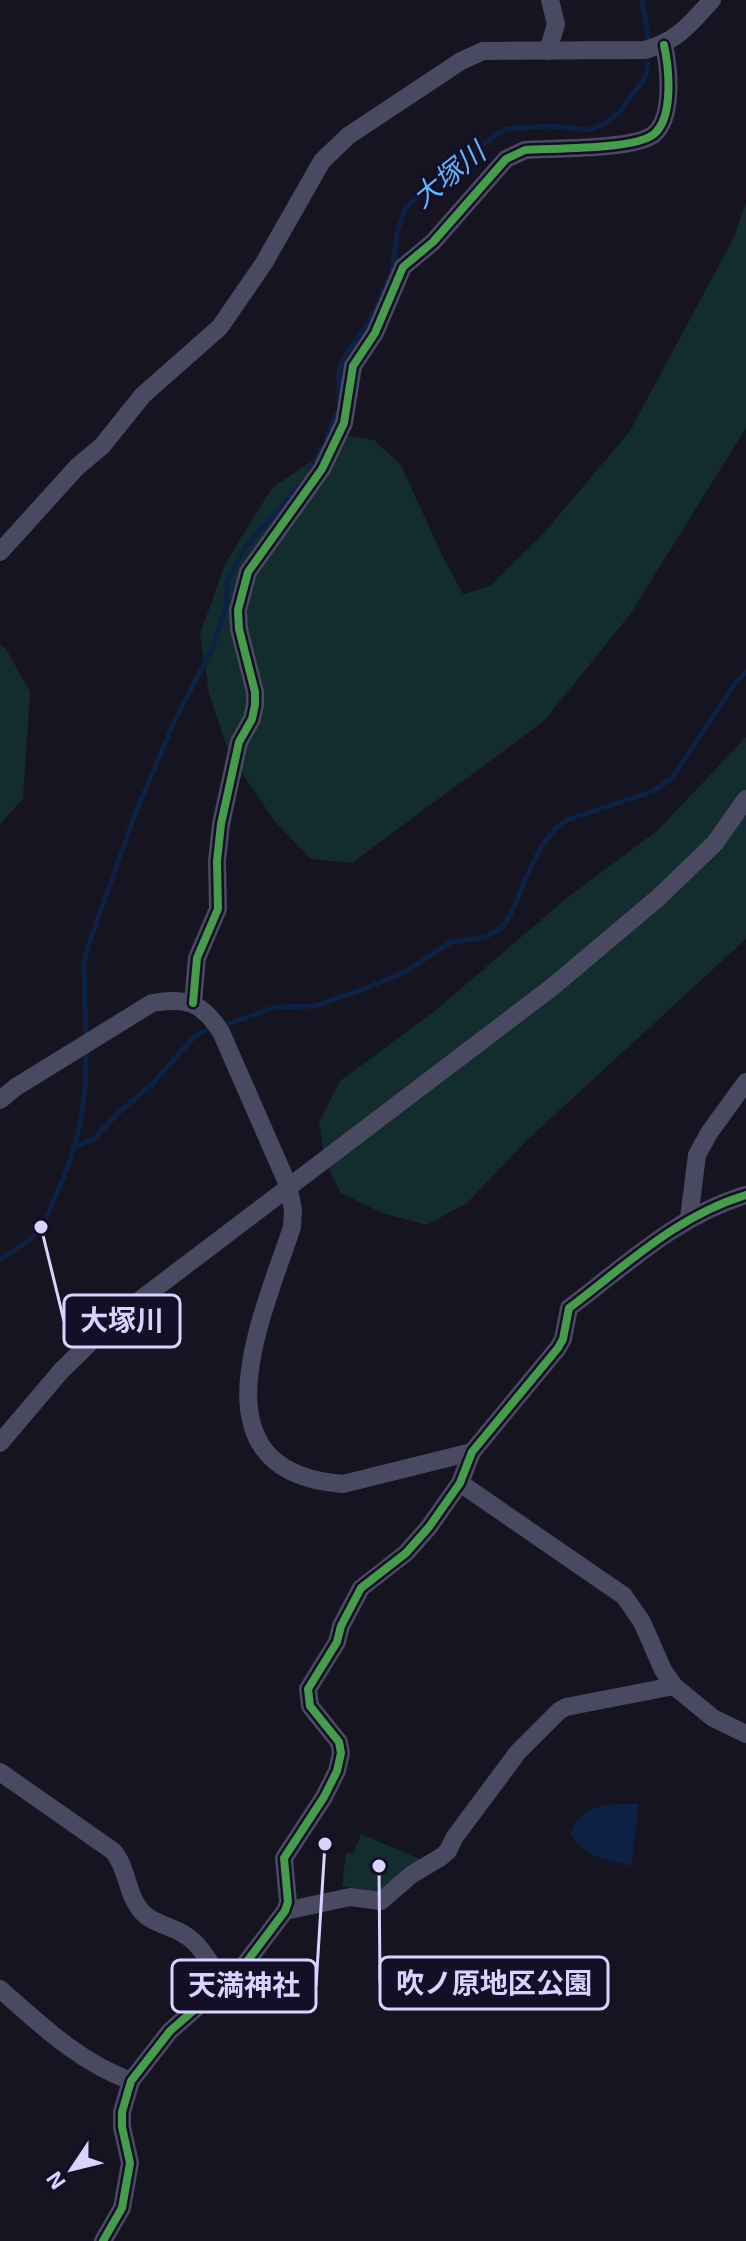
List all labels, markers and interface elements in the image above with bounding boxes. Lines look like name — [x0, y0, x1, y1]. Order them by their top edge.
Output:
water label: 大塚川 — [405, 132, 494, 214]
callout: 大塚川 — [64, 1295, 180, 1347]
text: 大塚川 — [80, 1302, 164, 1336]
callout: 吹ノ原地区公園 — [380, 1957, 608, 2009]
callout: 天満神社 — [172, 1960, 316, 2012]
text: 吹ノ原地区公園 — [396, 1965, 592, 1999]
text: 天満神社 — [188, 1967, 300, 2001]
north arrow — [32, 2129, 112, 2209]
text: N — [40, 2167, 70, 2195]

